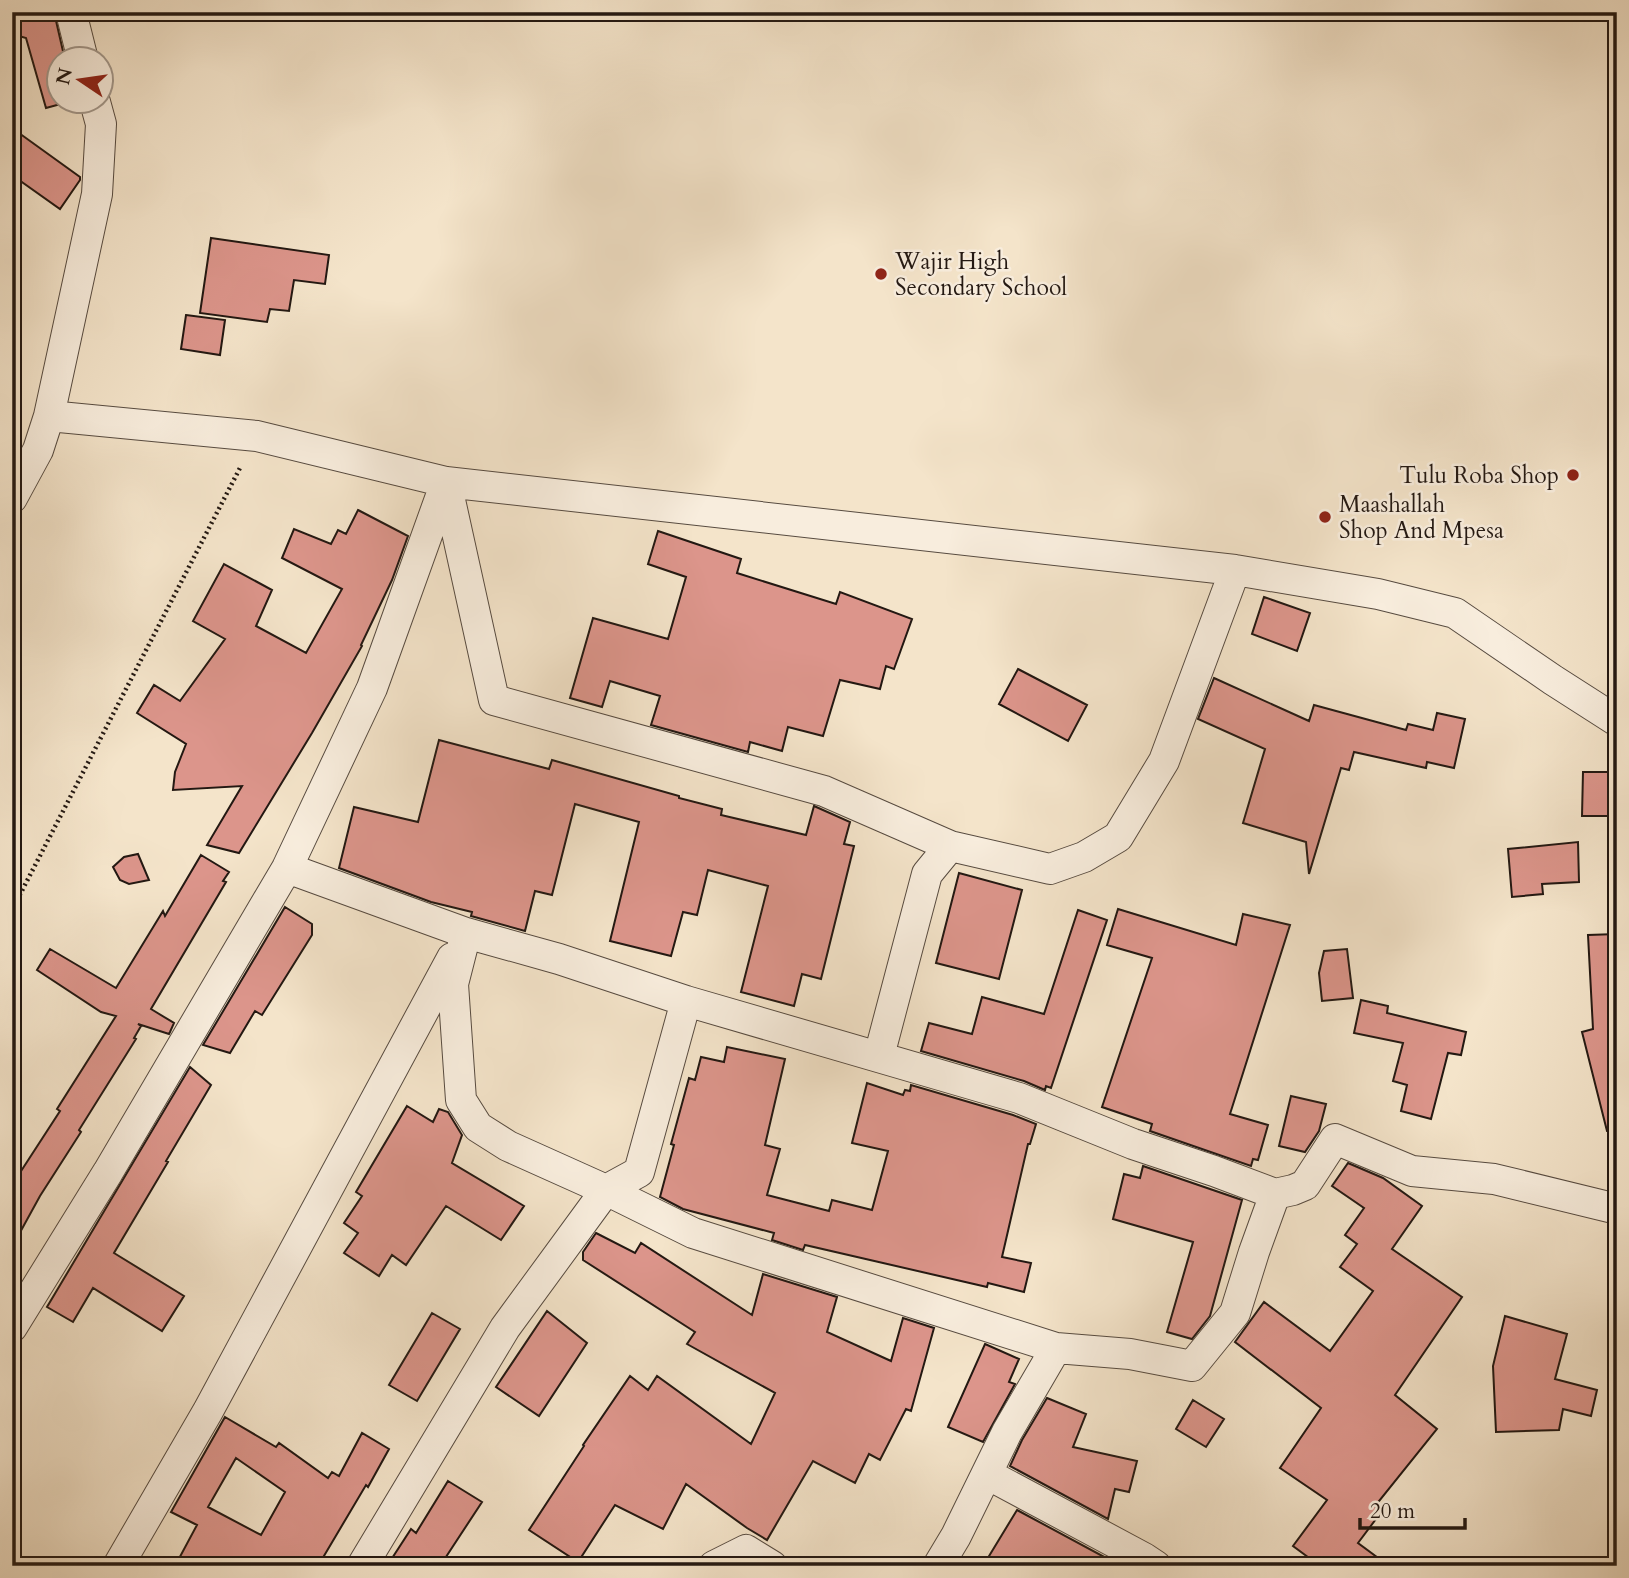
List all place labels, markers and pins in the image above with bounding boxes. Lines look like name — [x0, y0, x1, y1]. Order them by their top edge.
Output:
place label: Wajir High Secondary School — [894, 246, 1067, 303]
marker: Wajir High Secondary School — [873, 266, 889, 282]
place label: Tulu Roba Shop — [1399, 460, 1559, 491]
marker: Tulu Roba Shop — [1565, 467, 1581, 483]
place label: Maashallah Shop And Mpesa — [1339, 489, 1504, 546]
marker: Maashallah Shop And Mpesa — [1317, 509, 1333, 525]

